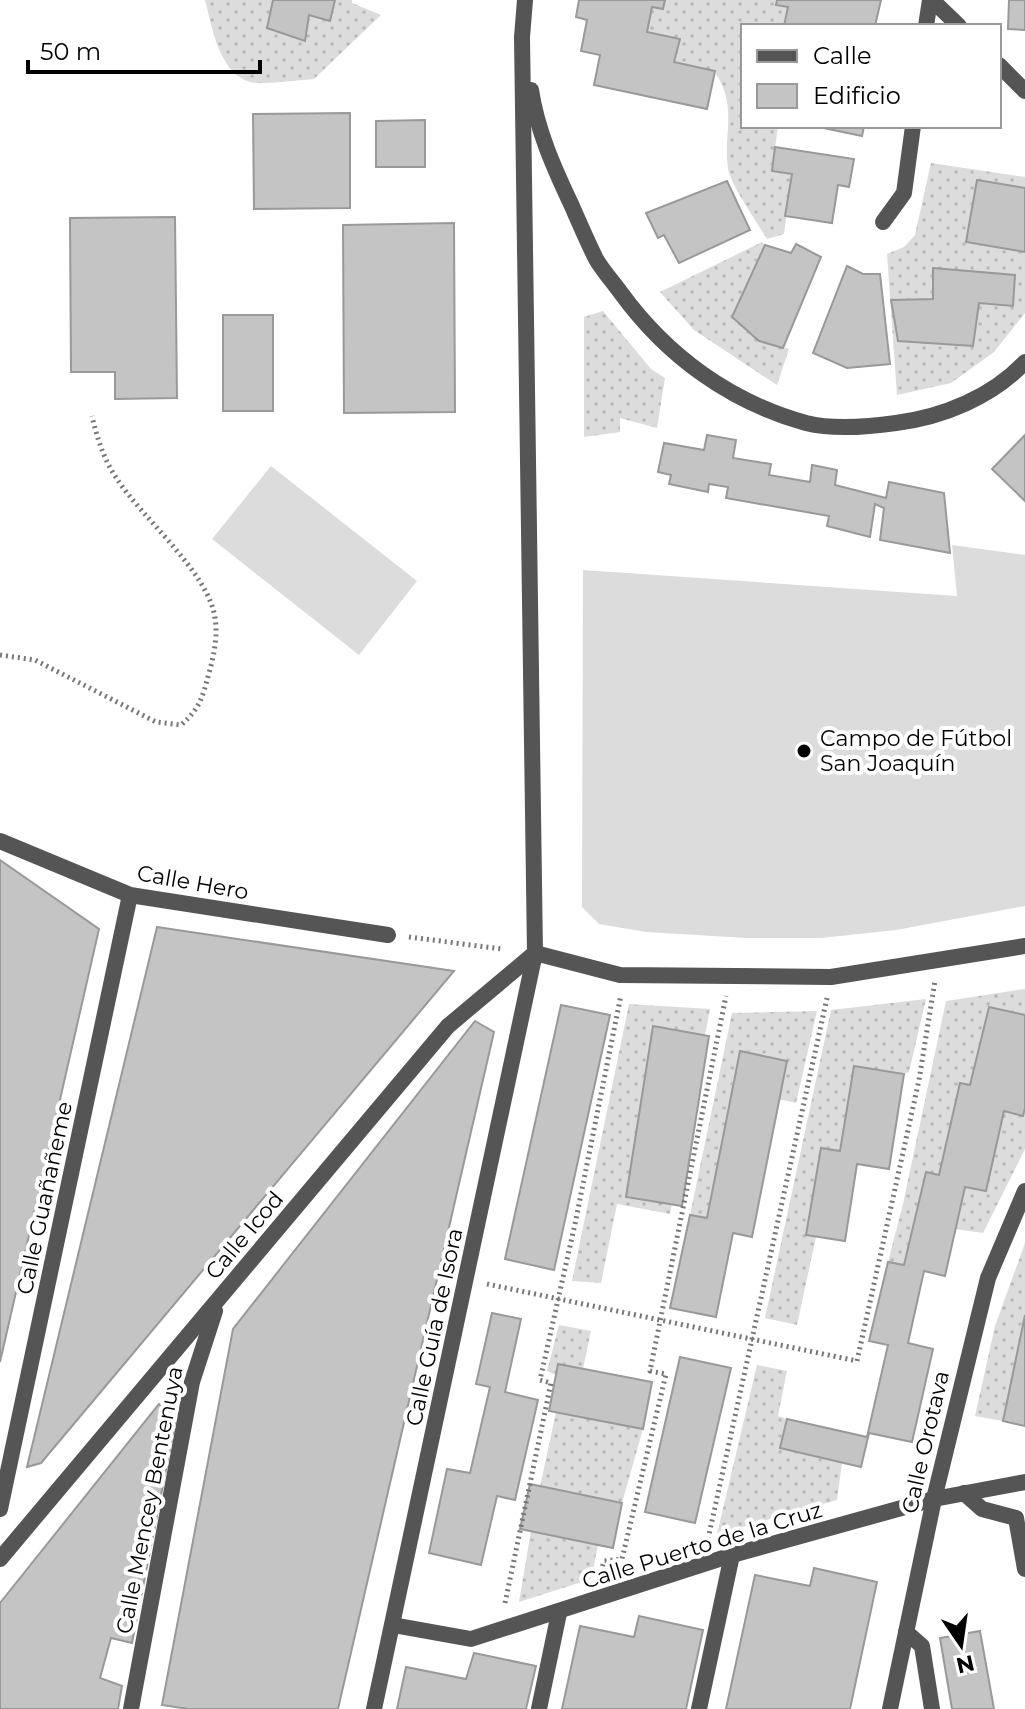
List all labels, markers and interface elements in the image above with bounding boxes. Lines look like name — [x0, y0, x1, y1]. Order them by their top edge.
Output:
scale bar — [28, 24, 260, 74]
legend — [741, 24, 1001, 128]
text: 50 m — [40, 37, 101, 66]
text: Calle — [813, 41, 871, 70]
text: Edificio — [813, 81, 901, 110]
place label: Campo de Fútbol San Joaquín — [820, 725, 1012, 777]
marker: Campo de Fútbol San Joaquín — [795, 742, 813, 760]
street label: Calle Hero — [135, 859, 251, 906]
street label: Calle Guañañeme — [11, 1099, 78, 1297]
street label: Calle Icod — [200, 1186, 289, 1285]
street label: Calle Guía de Isora — [400, 1226, 469, 1429]
street label: Calle Mencey Bentenuya — [110, 1364, 189, 1636]
street label: Calle Orotava — [896, 1368, 955, 1516]
street label: Calle Puerto de la Cruz — [579, 1496, 825, 1595]
north arrow — [921, 1605, 1001, 1685]
text: N — [954, 1649, 977, 1679]

